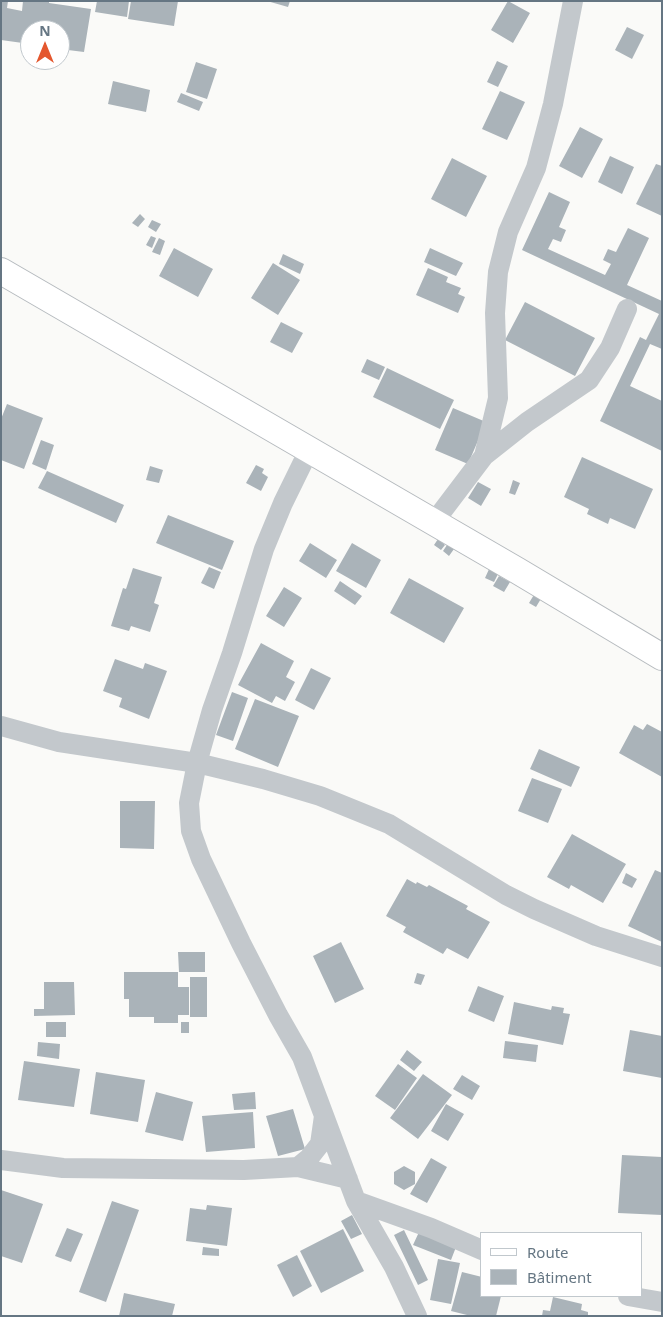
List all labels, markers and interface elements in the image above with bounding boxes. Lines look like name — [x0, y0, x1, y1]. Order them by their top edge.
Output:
north arrow — [20, 20, 70, 70]
text: N — [39, 21, 51, 40]
legend — [480, 1232, 643, 1297]
text: Route — [527, 1242, 569, 1262]
text: Bâtiment — [527, 1267, 592, 1287]

